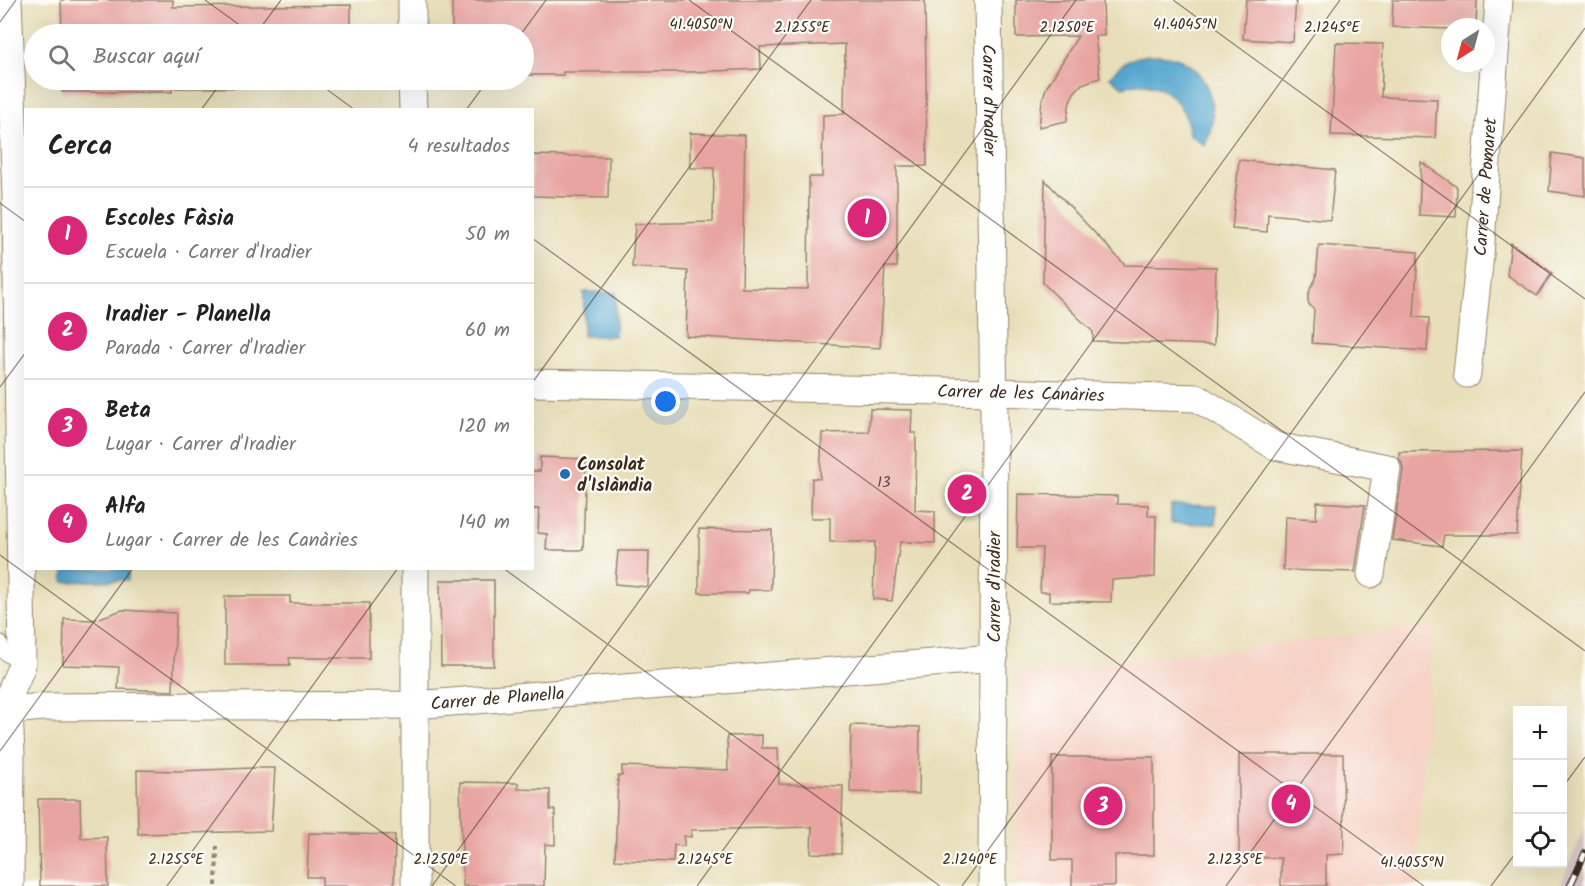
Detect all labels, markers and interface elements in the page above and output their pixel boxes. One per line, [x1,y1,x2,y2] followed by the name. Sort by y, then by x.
[669,13,733,37] text: 41.4050°N
[1153,13,1217,37] text: 41.4045°N
[774,16,831,40] text: 2.1255°E
[1039,16,1096,40] text: 2.1250°E
[1304,16,1361,40] text: 2.1245°E
[1441,18,1495,72] north arrow
[24,24,534,90] search box
[93,40,200,75] text: Buscar aquí
[45,41,78,74] icon: search
[973,44,1003,157] street label: Carrer d'Iradier
[1467,116,1506,257] street label: Carrer de Pomaret
[48,126,112,168] text: Cerca
[408,131,510,163] text: 4 resultados
[848,196,886,240] pin: 1
[105,202,234,237] text: Escoles Fàsia
[64,219,71,251] text: 1
[465,219,510,251] text: 50 m
[105,237,311,269] text: Escuela · Carrer d'Iradier
[105,298,271,333] text: Iradier - Planella
[62,315,73,347] text: 2
[465,315,510,347] text: 60 m
[105,333,305,365] text: Parada · Carrer d'Iradier
[937,378,1105,411] street label: Carrer de les Canàries
[651,387,680,416] your location
[105,394,151,429] text: Beta
[62,411,73,443] text: 3
[458,411,510,443] text: 120 m
[105,429,296,461] text: Lugar · Carrer d'Iradier
[577,451,652,501] place label: Consolat d'Islàndia
[558,467,572,481] marker: Consolat d'Islàndia
[877,471,891,495] house number: 13
[948,472,986,516] pin: 2
[105,490,146,525] text: Alfa
[62,507,73,539] text: 4
[459,507,510,539] text: 140 m
[105,525,358,557] text: Lugar · Carrer de les Canàries
[981,530,1010,643] street label: Carrer d'Iradier
[429,680,566,720] street label: Carrer de Planella
[1513,706,1567,868] map controls
[1513,706,1567,760] button: +
[1513,760,1567,814] button: −
[1272,782,1310,826] pin: 4
[1084,784,1122,828] pin: 3
[1513,814,1567,868] button: locate
[148,848,205,872] text: 2.1255°E
[413,848,470,872] text: 2.1250°E
[677,848,734,872] text: 2.1245°E
[942,848,999,872] text: 2.1240°E
[1207,848,1264,872] text: 2.1235°E
[1380,851,1444,875] text: 41.4055°N

